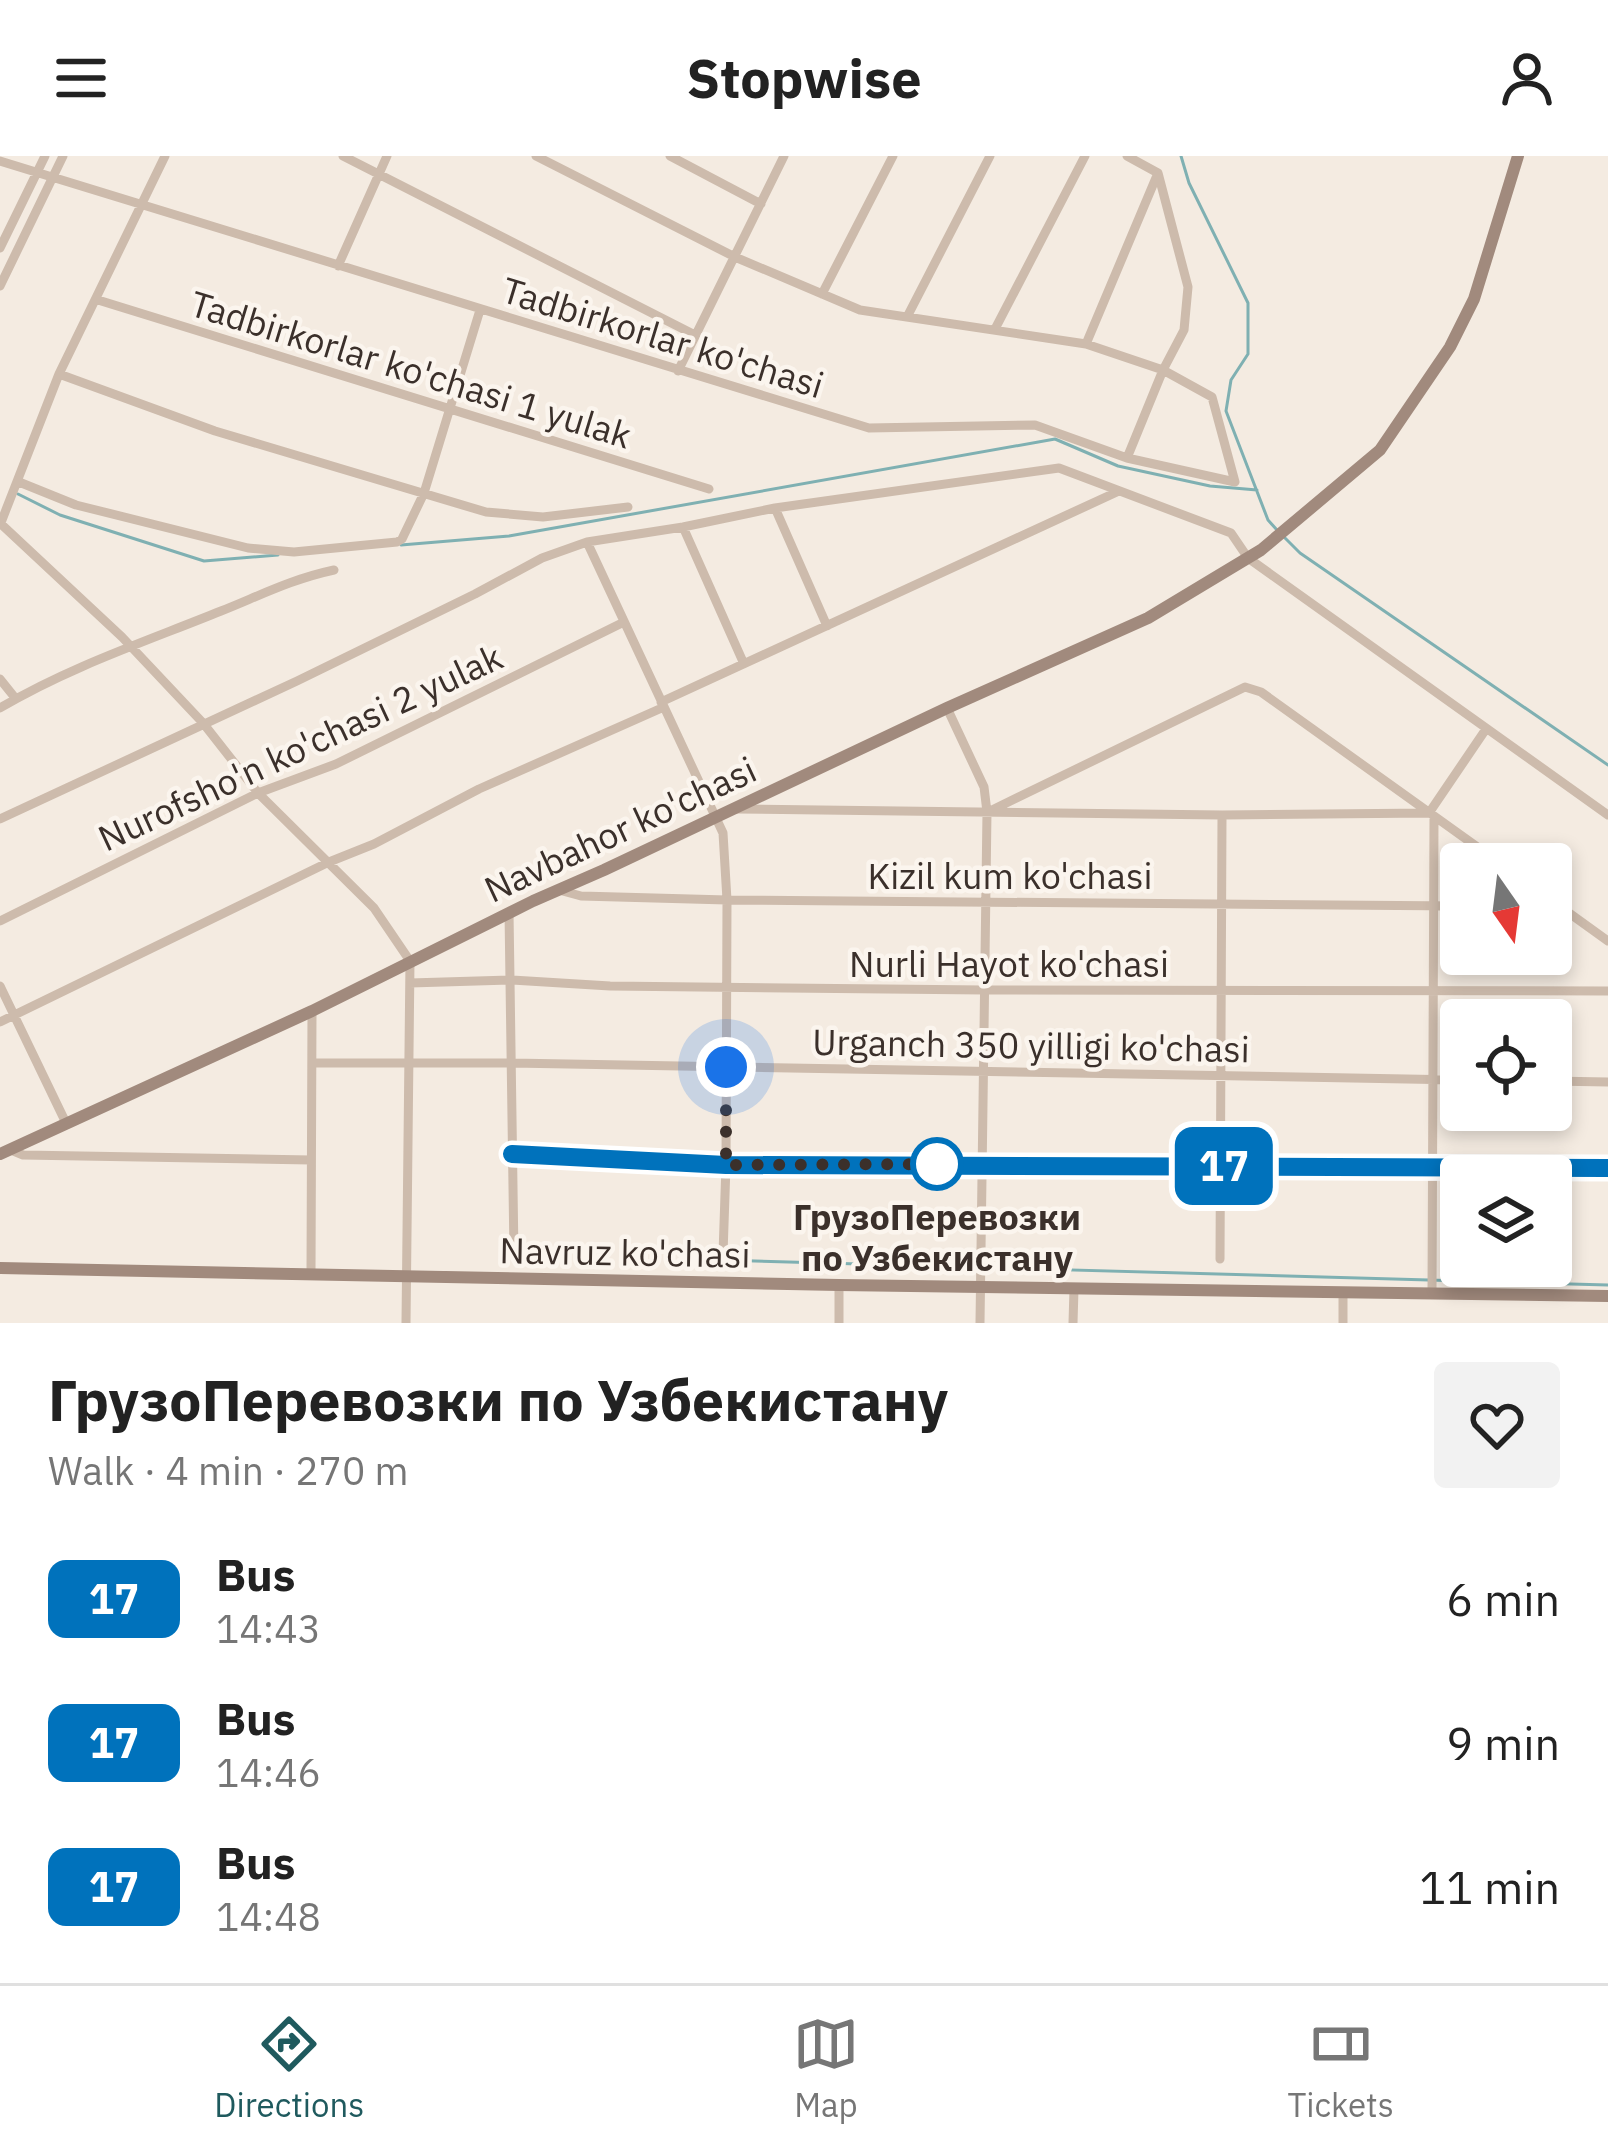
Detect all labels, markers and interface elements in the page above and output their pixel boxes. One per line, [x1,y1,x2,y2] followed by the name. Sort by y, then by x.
[686,43,922,113] text: Stopwise
[48,45,114,111] icon: menu
[1494,45,1560,111] icon: person
[497,266,829,408] street label: Tadbirkorlar ko'chasi
[185,279,637,459] street label: Tadbirkorlar ko'chasi 1 yulak
[90,633,510,861] street label: Nurofsho'n ko'chasi 2 yulak
[477,745,763,913] street label: Navbahor ko'chasi
[1440,843,1572,975] north arrow
[1440,843,1572,1287] map controls
[868,852,1152,899] street label: Kizil kum ko'chasi
[849,940,1169,987] street label: Nurli Hayot ko'chasi
[1440,999,1572,1131] button: locate
[812,1018,1250,1072] street label: Urganch 350 yilligi ko'chasi
[696,1037,756,1097] your location
[1170,1127,1278,1205] line badge: 17
[1199,1138,1249,1193] text: 17
[912,1139,962,1189] marker: ГрузоПеревозки по Узбекистану
[1440,1155,1572,1287] button: layers
[793,1193,1081,1281] place label: ГрузоПеревозки по Узбекистану
[499,1226,751,1278] street label: Navruz ko'chasi
[1434,1362,1560,1488] button: heart
[48,1363,948,1437] text: ГрузоПеревозки по Узбекистану
[48,1445,409,1496] text: Walk · 4 min · 270 m
[216,1545,296,1603] text: Bus
[1446,1570,1560,1628] text: 6 min
[89,1571,139,1626] text: 17
[216,1603,321,1654] text: 14:43
[216,1689,296,1747] text: Bus
[1446,1714,1560,1772] text: 9 min
[89,1715,139,1770] text: 17
[216,1747,321,1798] text: 14:46
[216,1833,296,1891] text: Bus
[1419,1858,1560,1916] text: 11 min
[89,1859,139,1914] text: 17
[216,1891,321,1942] text: 14:48
[214,2011,364,2126] tab: Directions
[793,2011,859,2126] tab: Map
[1287,2011,1394,2126] tab: Tickets

